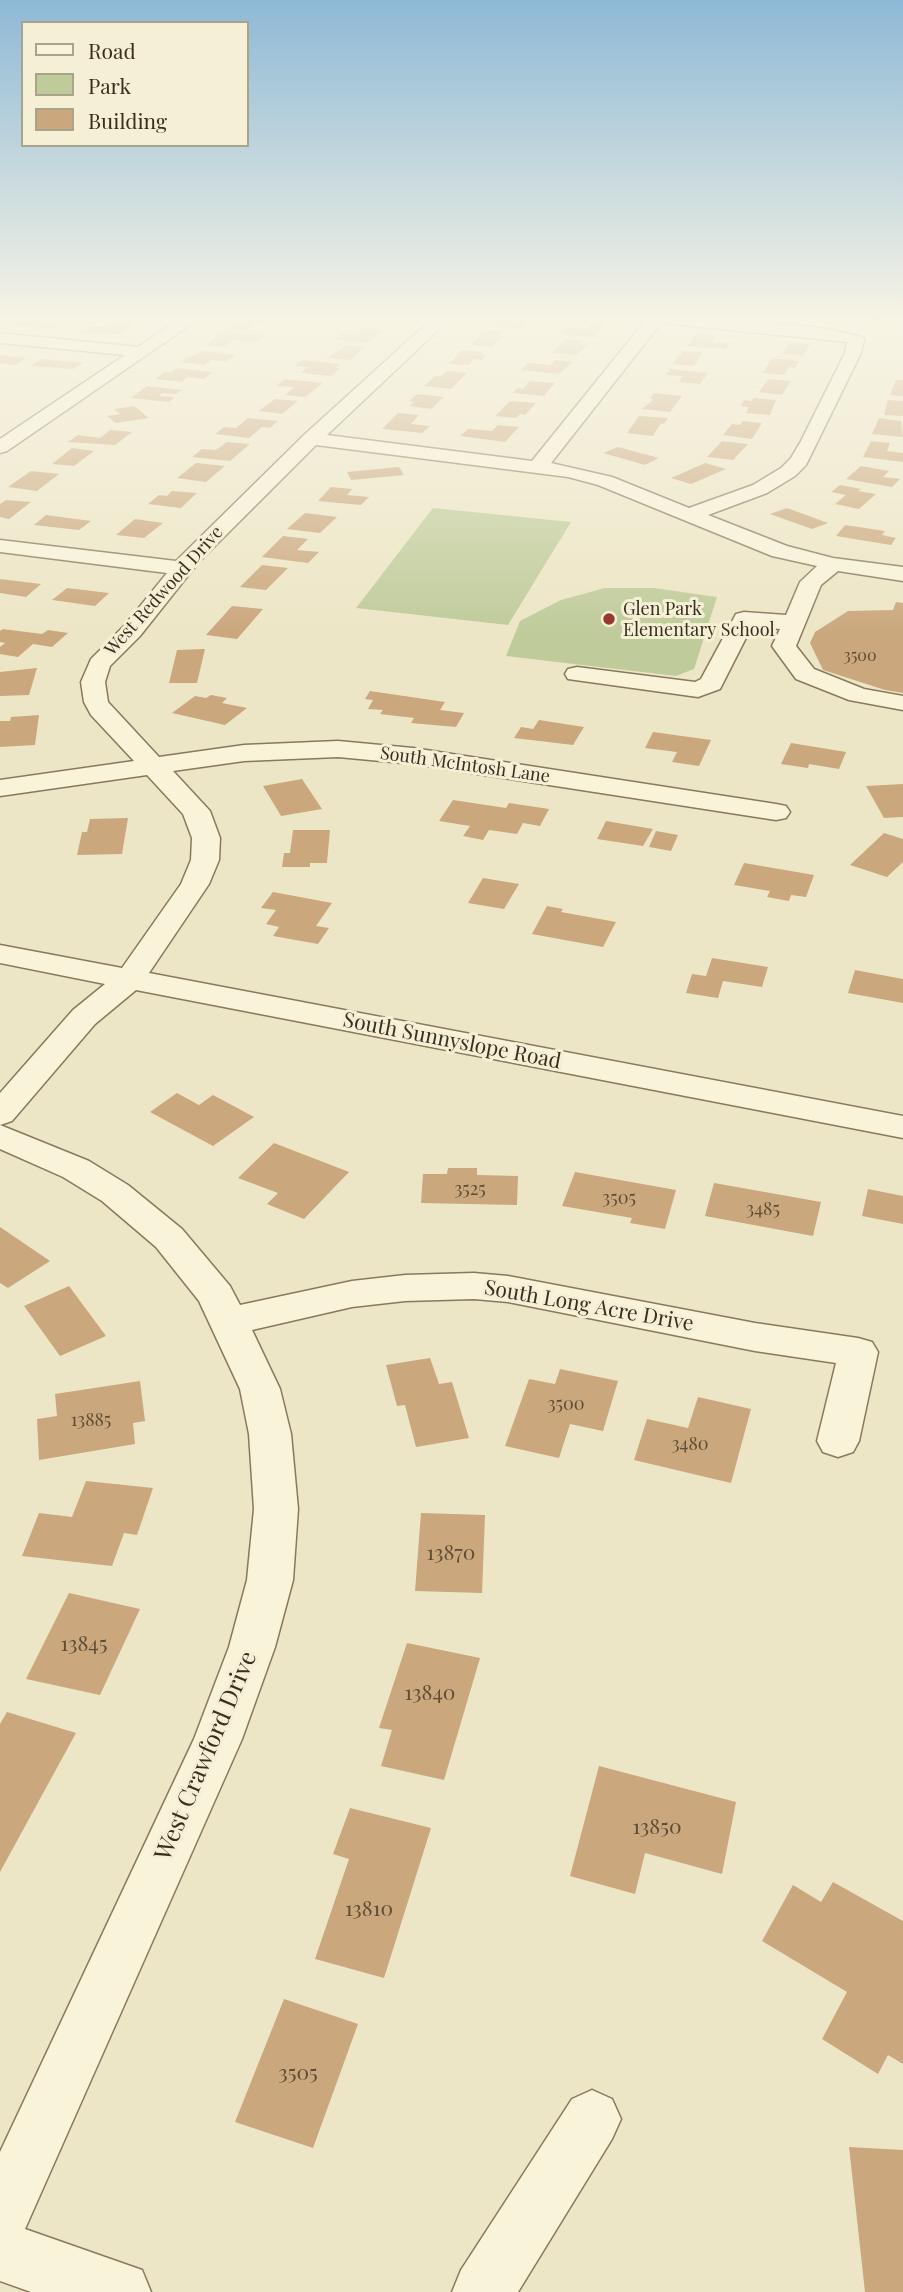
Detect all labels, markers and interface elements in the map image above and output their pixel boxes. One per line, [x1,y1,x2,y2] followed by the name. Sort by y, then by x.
[21,21,248,147] legend
[88,36,136,64] text: Road
[88,71,131,99] text: Park
[88,106,167,134] text: Building
[100,522,228,660] street label: West Redwood Drive
[623,598,775,640] place label: Glen Park Elementary School
[601,611,617,627] marker: Glen Park Elementary School
[843,646,877,666] house number: 3500
[379,742,551,788] street label: South McIntosh Lane
[341,1008,563,1074] street label: South Sunnyslope Road
[454,1178,486,1200] house number: 3525
[602,1187,636,1209] house number: 3505
[746,1198,780,1220] house number: 3485
[482,1275,696,1337] street label: South Long Acre Drive
[547,1393,585,1415] house number: 3500
[71,1409,111,1431] house number: 13885
[671,1433,709,1455] house number: 3480
[427,1540,475,1566] house number: 13870
[61,1631,107,1657] house number: 13845
[149,1647,263,1865] street label: West Crawford Drive
[405,1680,455,1706] house number: 13840
[632,1814,682,1840] house number: 13850
[345,1896,393,1922] house number: 13810
[278,2060,318,2086] house number: 3505

